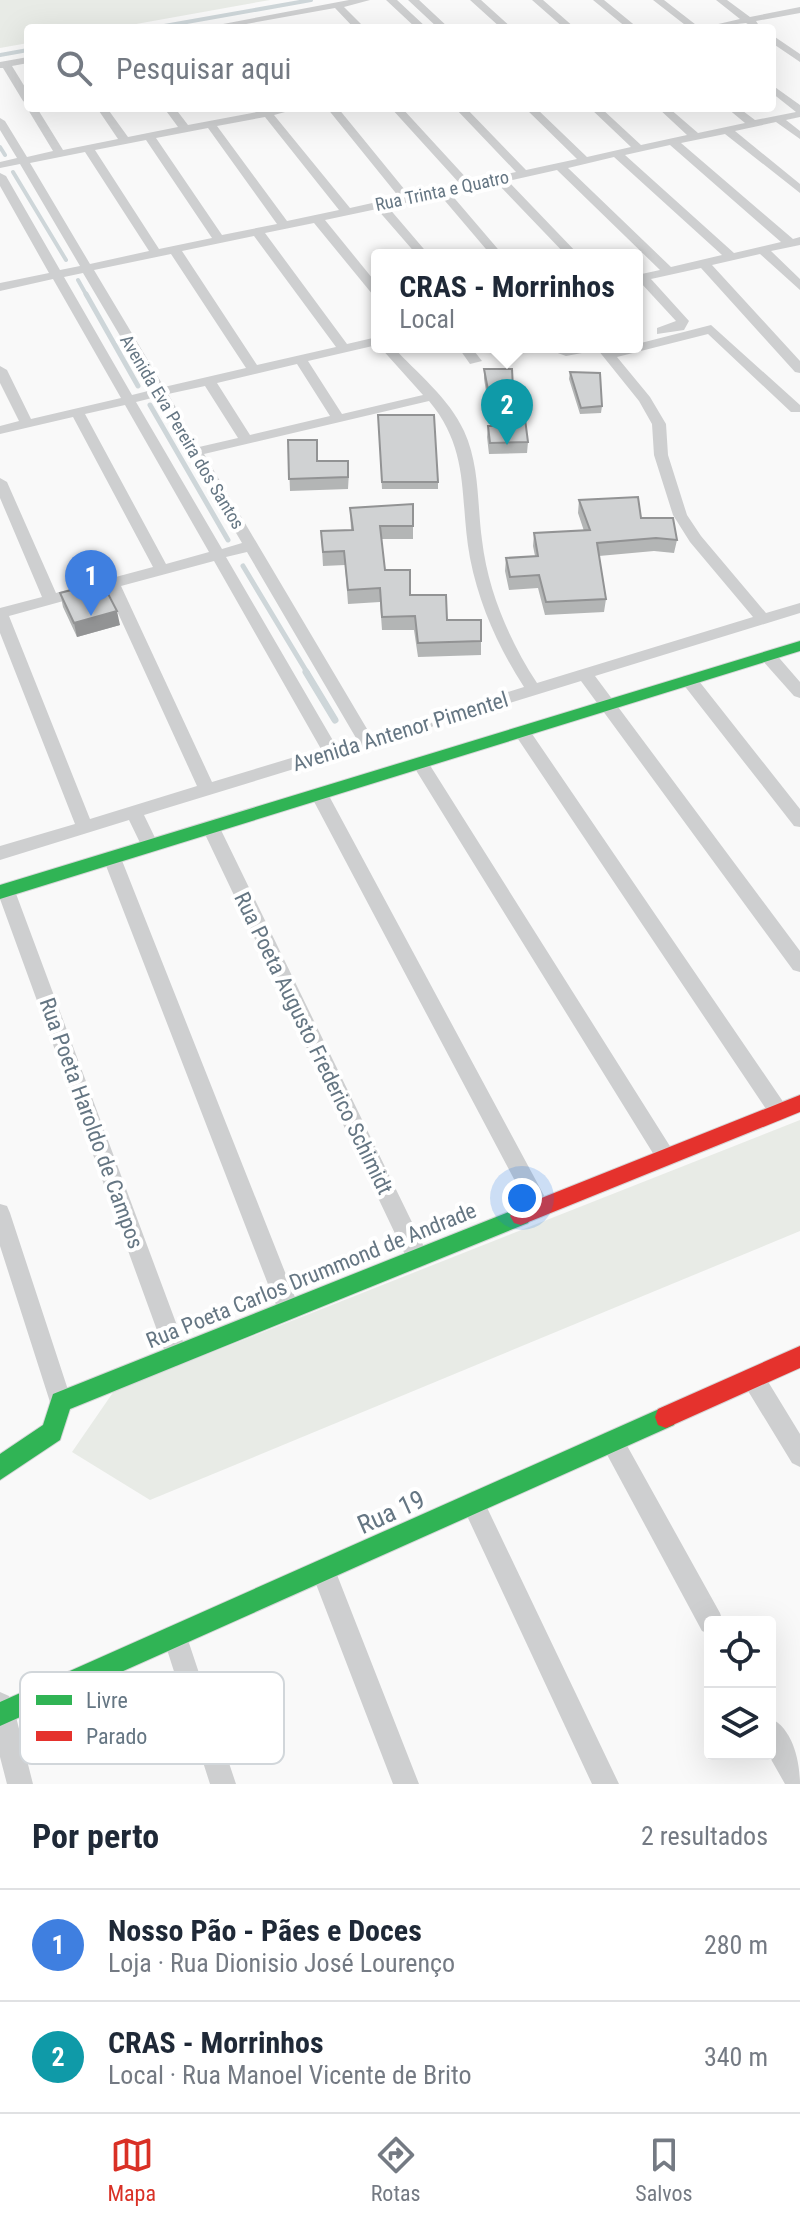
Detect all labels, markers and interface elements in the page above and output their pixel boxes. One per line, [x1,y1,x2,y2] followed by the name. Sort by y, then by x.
[24,24,776,112] search box
[52,46,96,90] icon: search
[116,51,291,86] text: Pesquisar aqui
[373,166,511,215] street label: Rua Trinta e Quatro
[371,249,643,353] popup
[399,269,615,304] text: CRAS - Morrinhos
[399,304,455,334] text: Local
[116,331,249,533] street label: Avenida Eva Pereira dos Santos
[481,379,533,445] pin: 2
[65,550,117,616] pin: 1
[289,687,511,776] street label: Avenida Antenor Pimentel
[229,888,398,1198] street label: Rua Poeta Augusto Frederico Schimidt
[34,994,149,1252] street label: Rua Poeta Haroldo de Campos
[502,1178,542,1218] your location
[143,1198,480,1353] street label: Rua Poeta Carlos Drummond de Andrade
[353,1484,429,1540] street label: Rua 19
[704,1616,776,1760] map controls
[704,1616,776,1688] button: locate
[20,1672,284,1764] legend
[86,1688,128,1713] text: Livre
[704,1688,776,1760] button: layers
[86,1724,147,1749] text: Parado
[32,1816,159,1856] text: Por perto
[641,1821,768,1851] text: 2 resultados
[108,1913,422,1948] text: Nosso Pão - Pães e Doces
[51,1930,65,1960] text: 1
[704,1930,768,1960] text: 280 m
[108,1948,455,1978] text: Loja · Rua Dionisio José Lourenço
[108,2025,324,2060] text: CRAS - Morrinhos
[51,2042,65,2072] text: 2
[704,2042,768,2072] text: 340 m
[108,2060,472,2090] text: Local · Rua Manoel Vicente de Brito
[107,2133,156,2206] tab: Mapa
[371,2133,421,2206] tab: Rotas
[635,2133,693,2206] tab: Salvos

